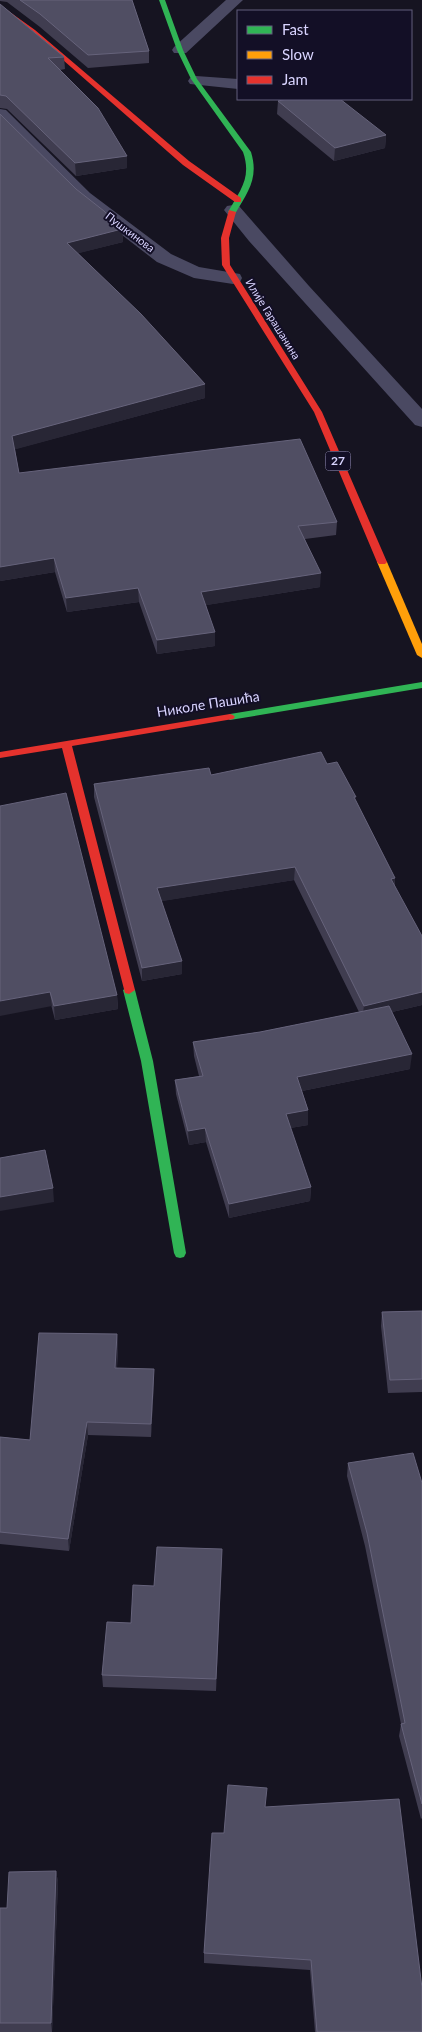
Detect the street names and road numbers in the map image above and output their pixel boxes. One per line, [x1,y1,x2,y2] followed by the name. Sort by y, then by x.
[103,209,157,254] street label: Пушкинова
[243,276,303,361] street label: Илије Гарашанина
[326,452,350,471] road number: 27
[155,687,261,720] street label: Николе Пашића

